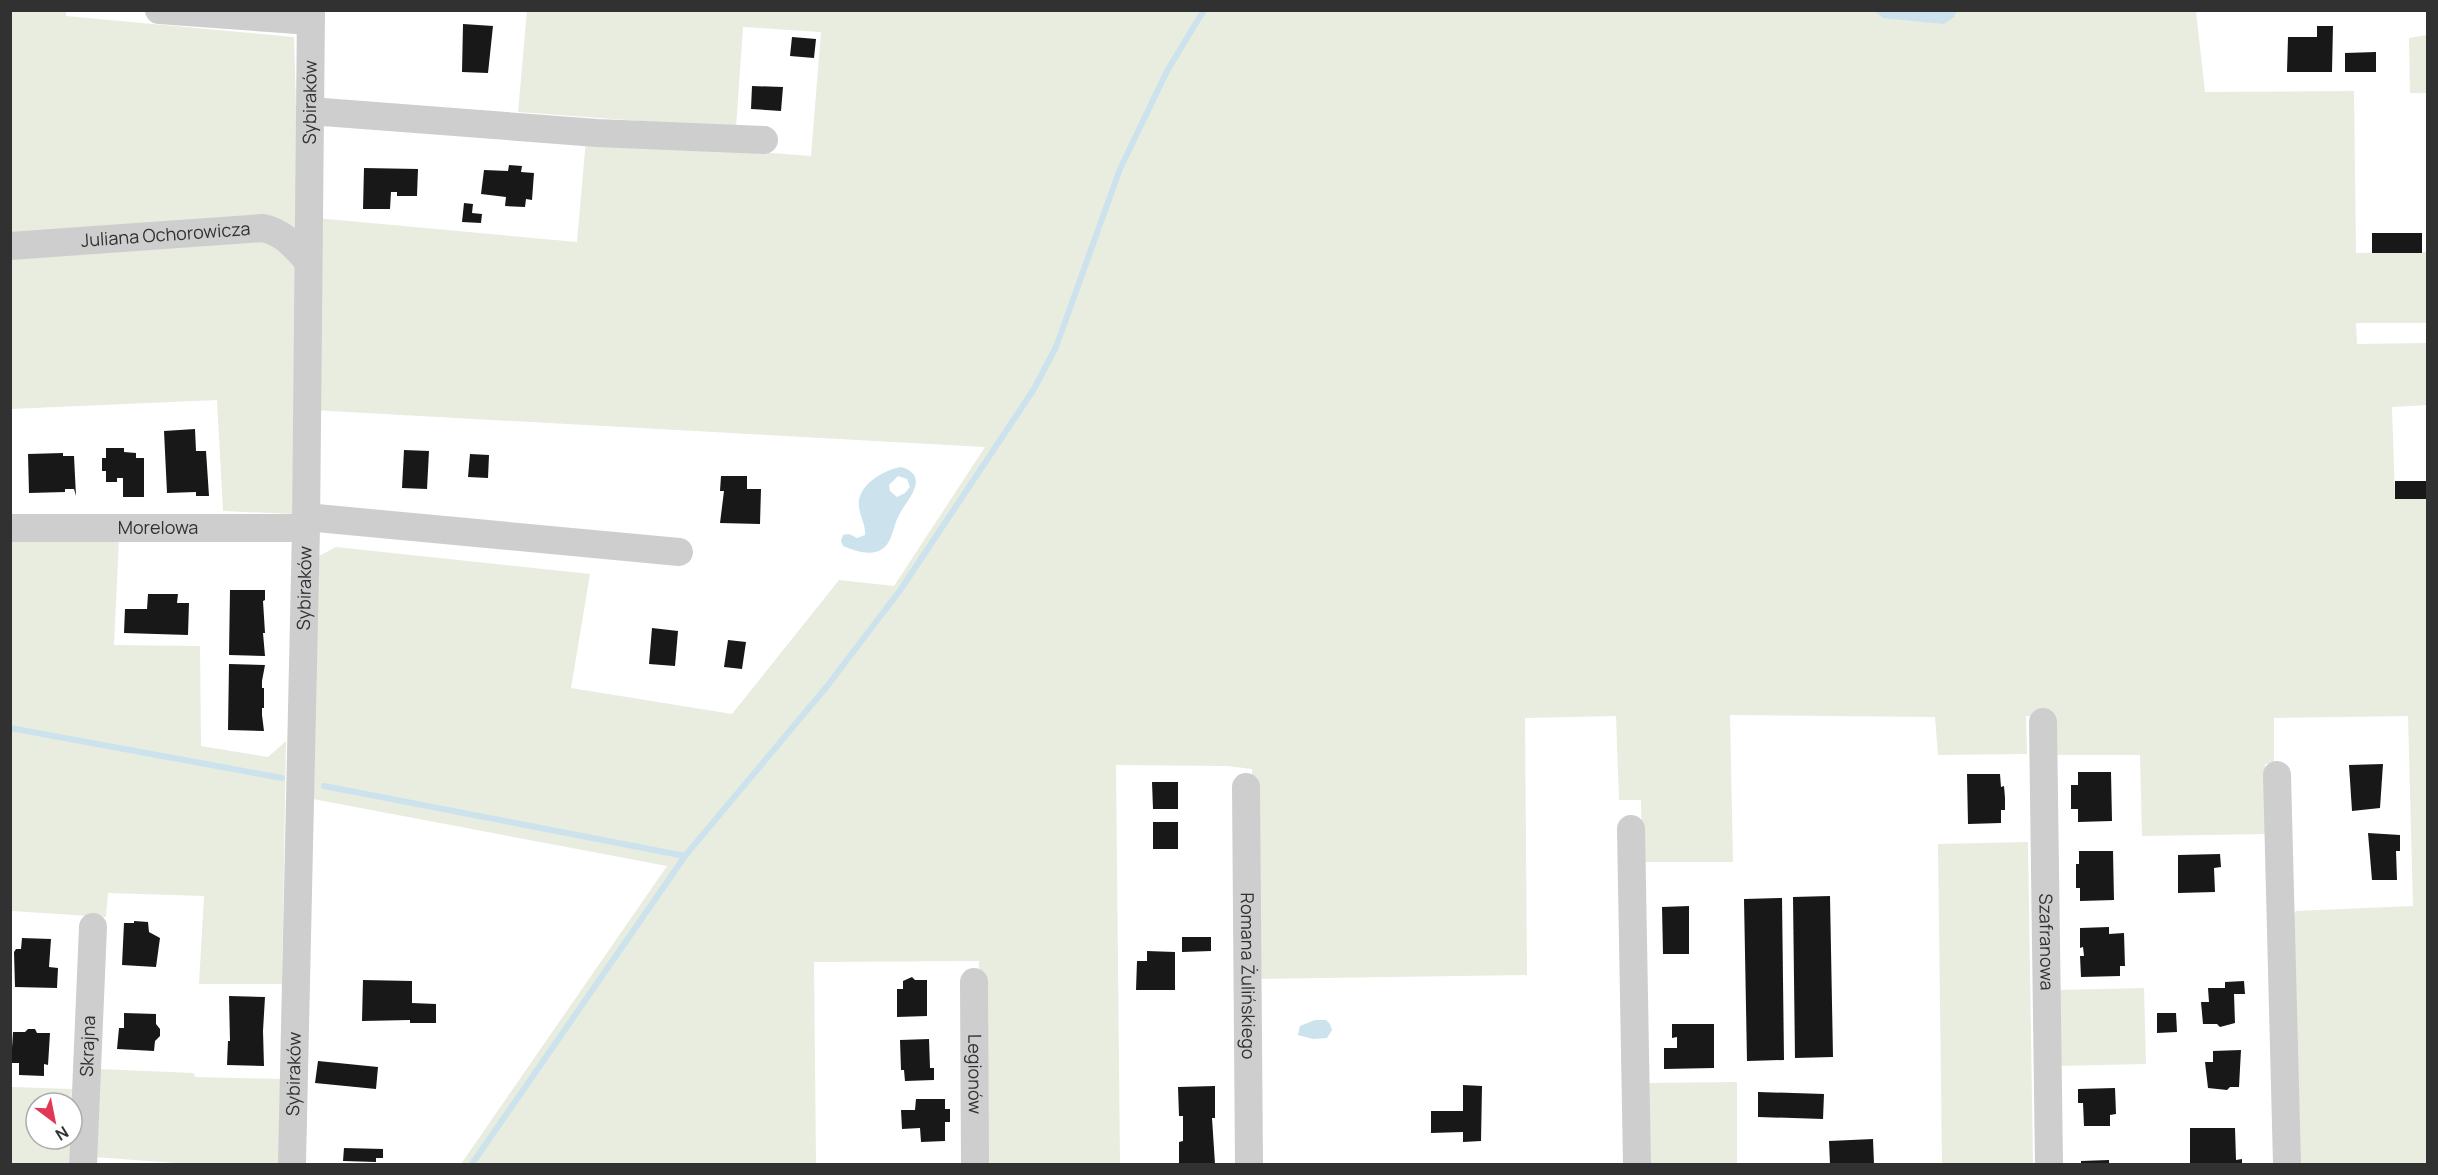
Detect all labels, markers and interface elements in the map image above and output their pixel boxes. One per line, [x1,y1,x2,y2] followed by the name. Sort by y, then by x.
[297,60,322,144] street label: Sybiraków
[80,216,251,252] street label: Juliana Ochorowicza
[118,515,198,539] street label: Morelowa
[291,546,317,631] street label: Sybiraków
[1236,892,1261,1060] street label: Romana Żulińskiego
[2034,893,2060,991] street label: Szafranowa
[74,1015,100,1077] street label: Skrajna
[280,1031,306,1116] street label: Sybiraków
[963,1034,988,1114] street label: Legionów
[24,1091,84,1151] north arrow
[51,1121,73,1146] text: N

